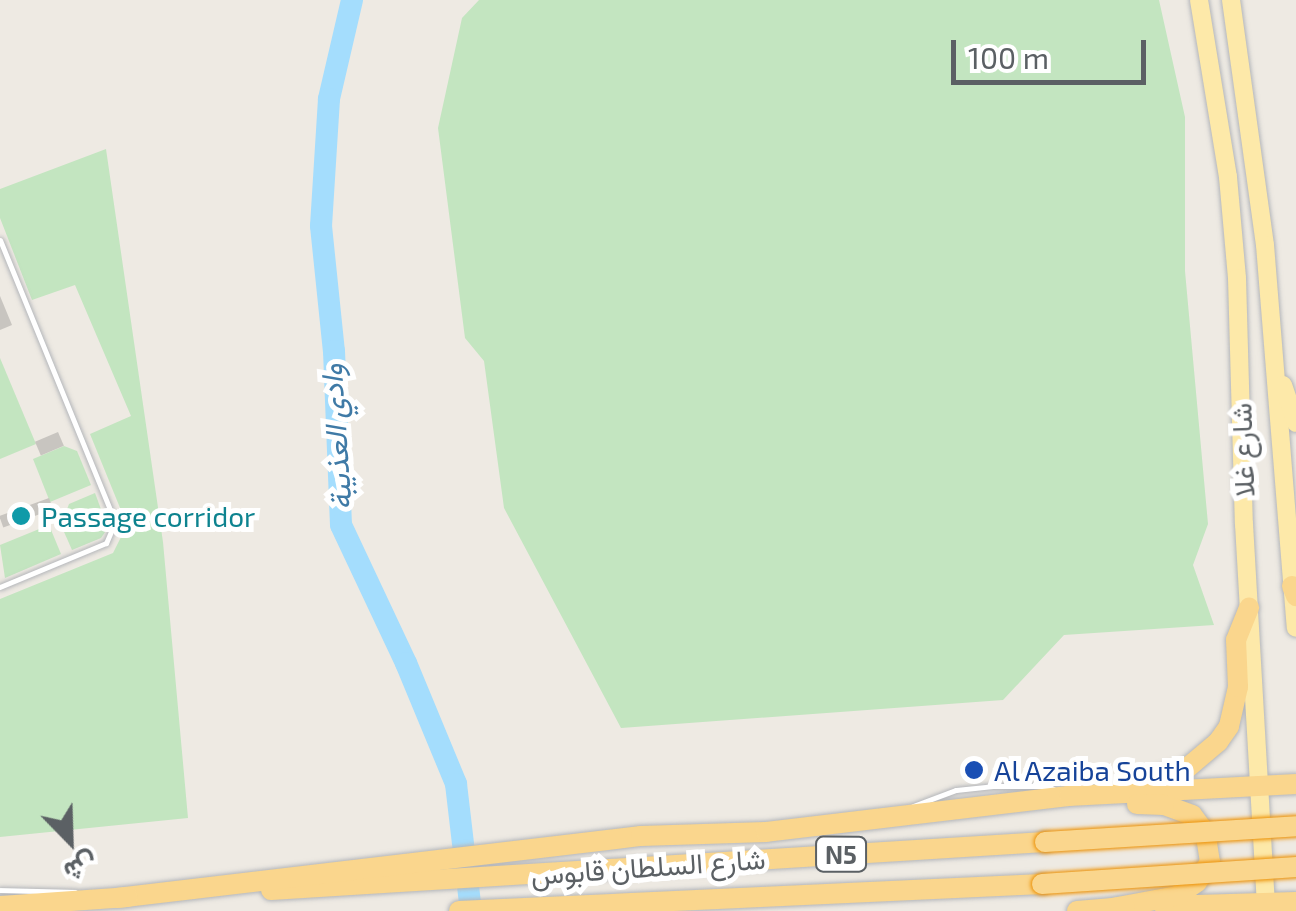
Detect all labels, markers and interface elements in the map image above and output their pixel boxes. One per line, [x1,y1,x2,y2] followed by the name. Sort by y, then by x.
[956,20,1151,82] scale bar
[968,39,1049,75] text: 100 m
[312,363,358,511] water label: وادي العذيبة
[1224,402,1260,498] street label: شارع غلا
[41,499,255,533] place label: Passage corridor
[10,505,32,527] marker: Passage corridor
[994,753,1192,787] place label: Al Azaiba South
[963,759,985,781] marker: Al Azaiba South
[20,791,120,891] north arrow
[814,834,868,874] road number: N5
[530,841,766,891] street label: شارع السلطان قابوس
[60,846,104,891] text: ش

